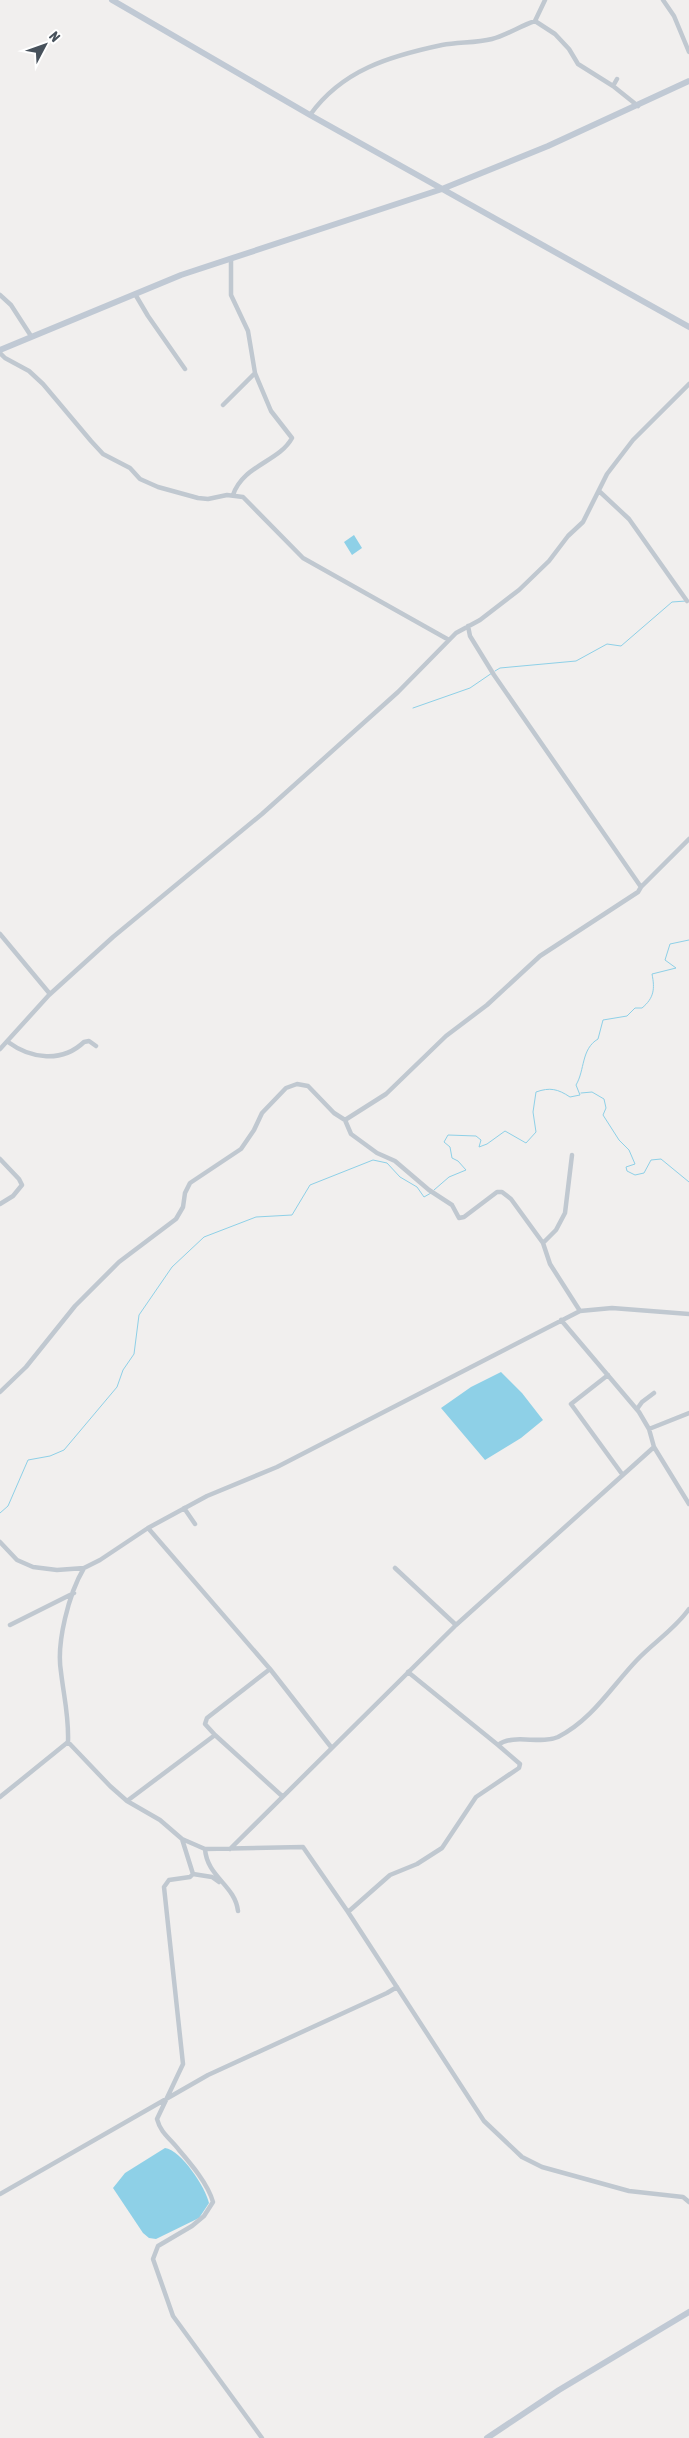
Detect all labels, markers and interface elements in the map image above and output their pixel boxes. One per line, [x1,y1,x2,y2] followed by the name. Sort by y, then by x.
[20,20,70,70] north arrow
[46,28,64,45] text: N

